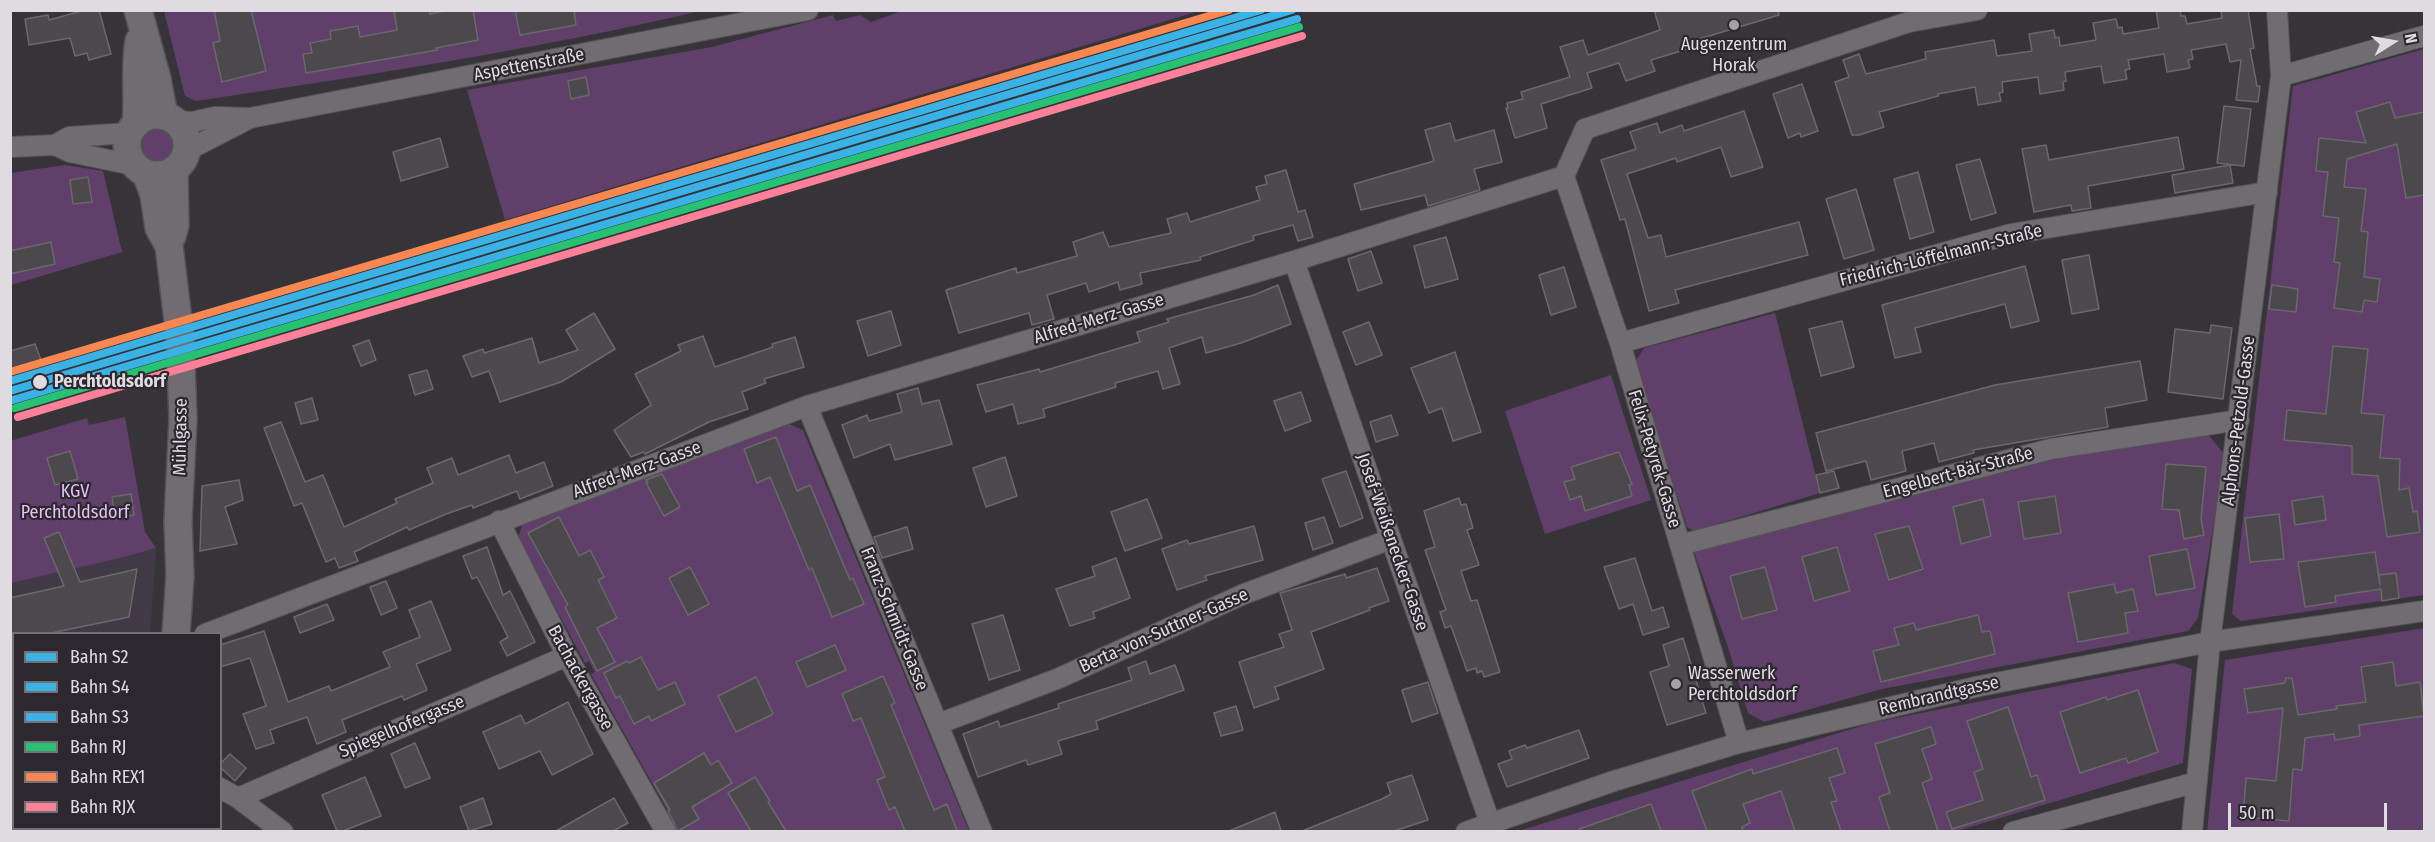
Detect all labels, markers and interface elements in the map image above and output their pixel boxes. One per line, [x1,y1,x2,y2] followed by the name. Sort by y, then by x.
[2363,12,2423,72] north arrow
[1727,18,1741,32] marker: Augenzentrum Horak
[2401,32,2421,45] text: N
[1681,34,1787,76] place label: Augenzentrum Horak
[472,44,586,86] street label: Aspettenstraße
[1837,220,2045,292] street label: Friedrich-Löffelmann-Straße
[1031,289,1167,349] street label: Alfred-Merz-Gasse
[2218,335,2260,507] street label: Alphons-Petzold-Gasse
[54,371,166,393] place label: Perchtoldsdorf
[31,373,49,391] marker: Perchtoldsdorf
[1623,387,1685,531] street label: Felix-Petyrek-Gasse
[170,398,192,476] street label: Mühlgasse
[570,437,704,503] street label: Alfred-Merz-Gasse
[1881,443,2035,503] street label: Engelbert-Bär-Straße
[1351,450,1433,634] street label: Josef-Weißenecker-Gasse
[21,481,129,524] park label: KGV Perchtoldsdorf
[855,544,933,694] street label: Franz-Schmidt-Gasse
[1076,584,1252,678] street label: Berta-von-Suttner-Gasse
[542,622,618,734] street label: Bachackergasse
[12,632,222,830] legend
[70,646,129,668] text: Bahn S2
[1688,663,1797,706] place label: Wasserwerk Perchtoldsdorf
[1877,672,2001,720] street label: Rembrandtgasse
[70,676,130,698] text: Bahn S4
[1669,677,1683,691] marker: Wasserwerk Perchtoldsdorf
[336,691,468,763] street label: Spiegelhofergasse
[70,706,129,728] text: Bahn S3
[70,736,126,758] text: Bahn RJ
[70,766,145,788] text: Bahn REX1
[2231,791,2390,829] scale bar
[70,796,135,818] text: Bahn RJX
[2239,802,2275,824] text: 50 m

